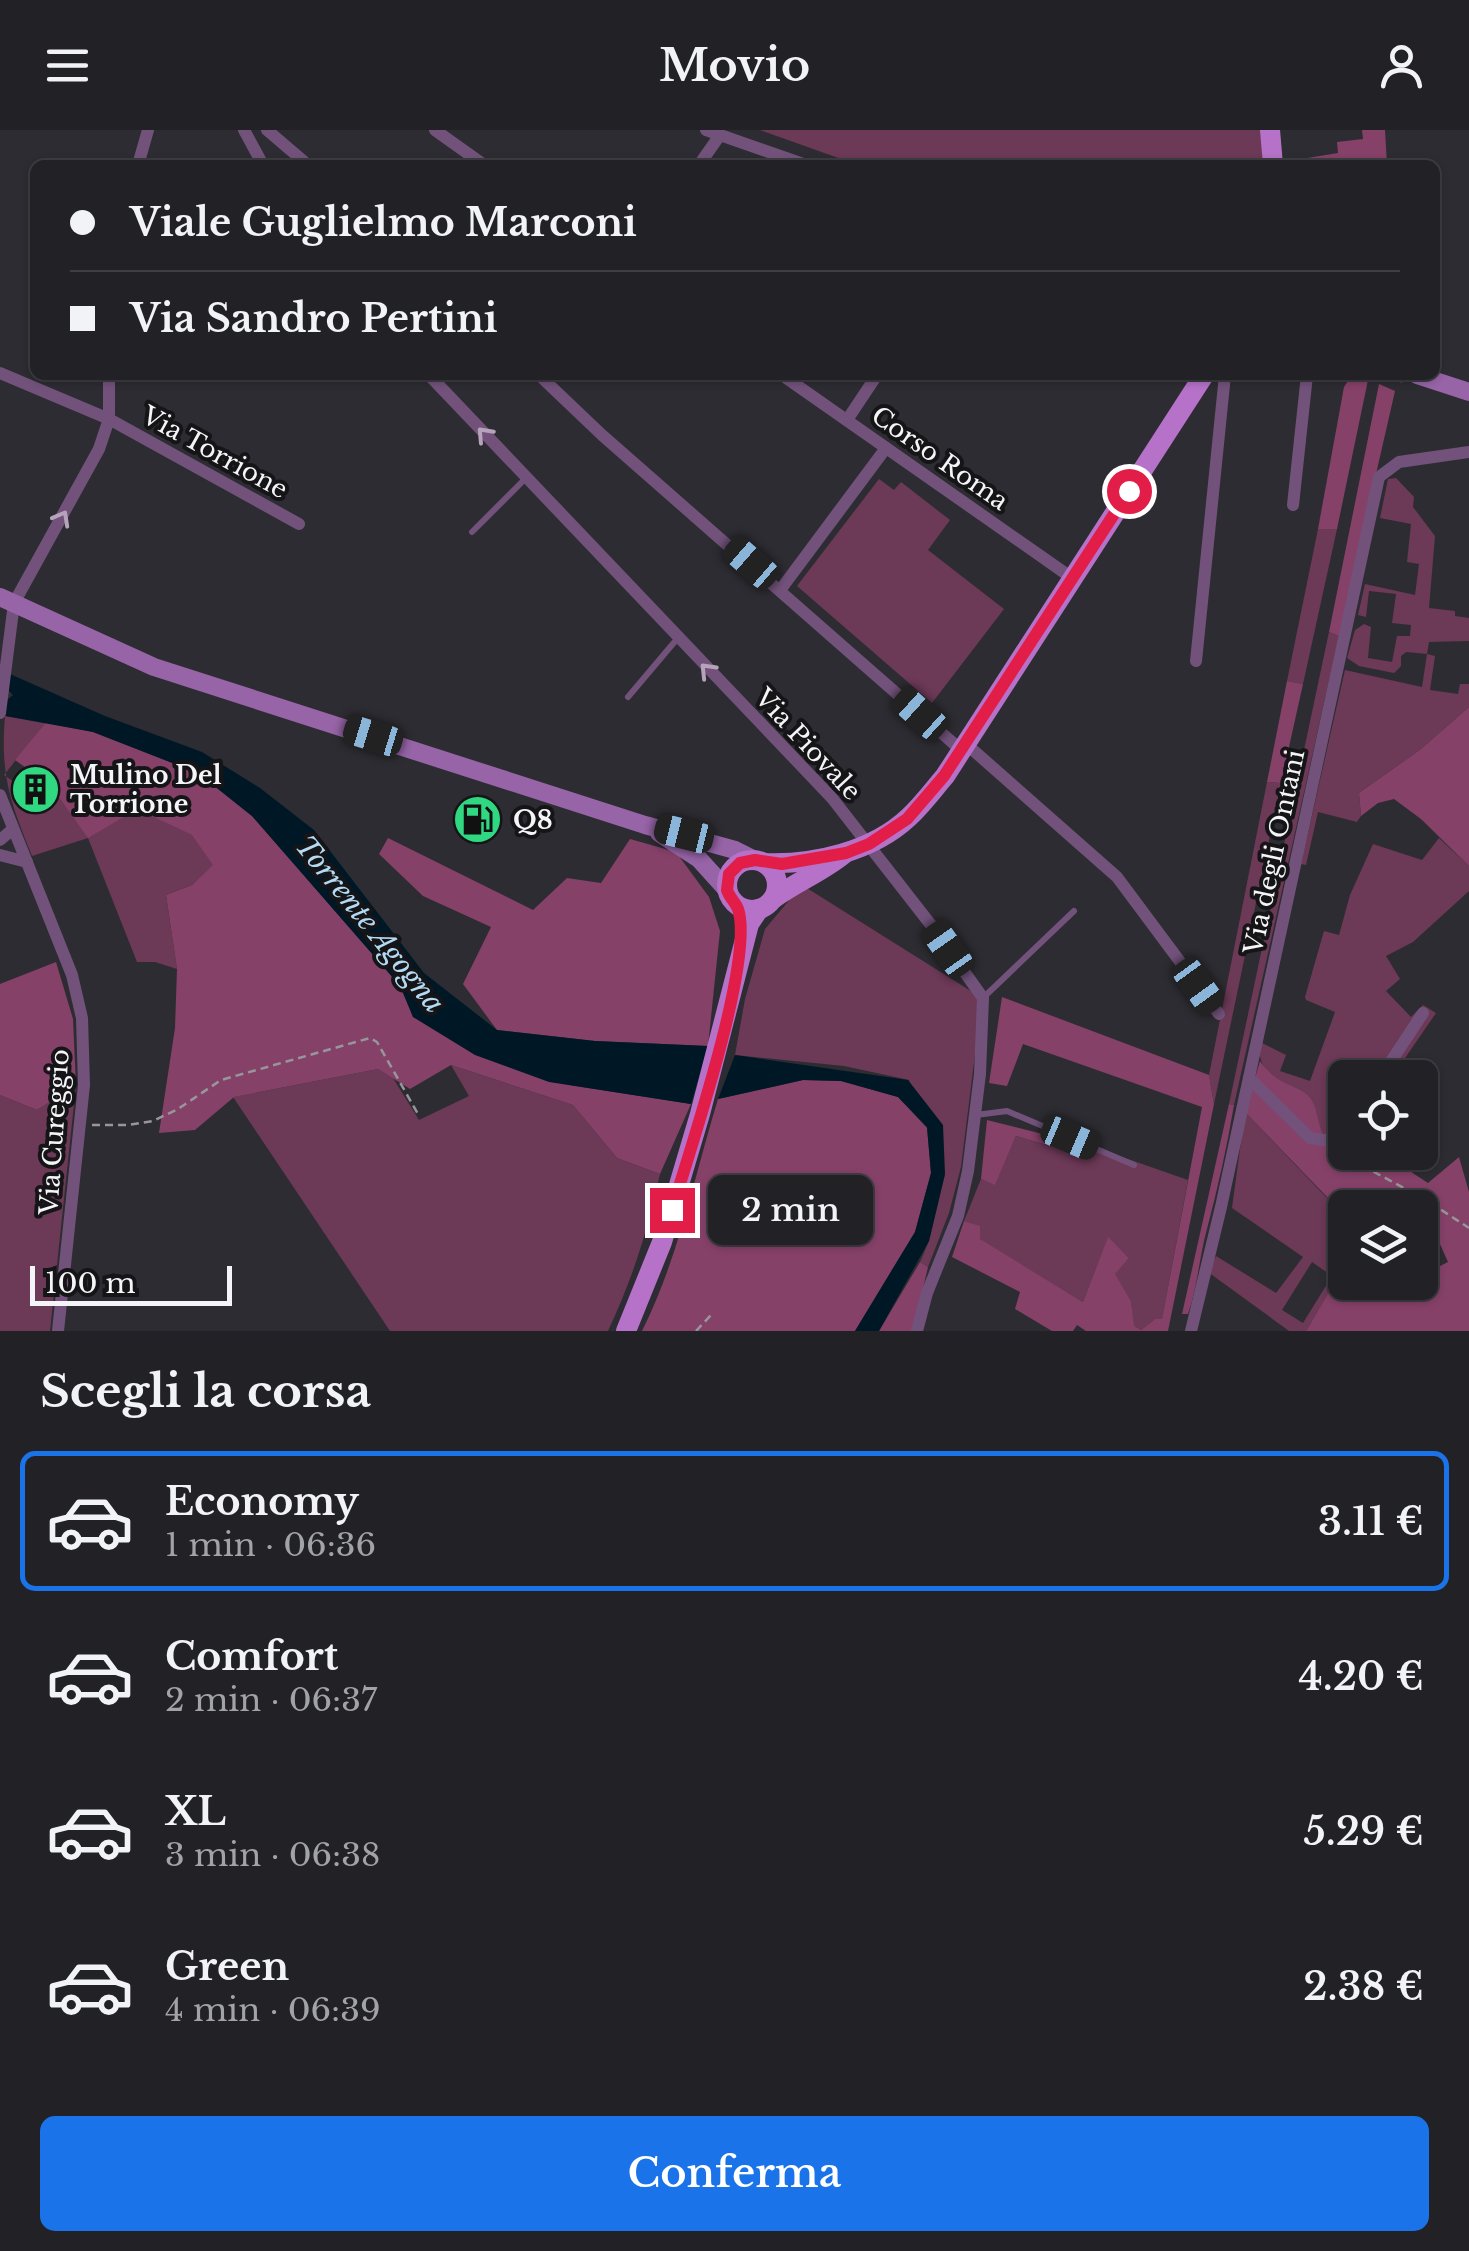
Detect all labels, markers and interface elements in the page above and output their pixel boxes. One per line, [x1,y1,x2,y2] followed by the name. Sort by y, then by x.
[659,37,810,93] text: Movio
[40,38,95,93] icon: menu
[1374,38,1429,93] icon: person
[130,199,637,246] text: Viale Guglielmo Marconi
[130,295,498,342] text: Via Sandro Pertini
[136,399,293,505] street label: Via Torrione
[865,400,1014,517] street label: Corso Roma
[478,427,496,445] one-way arrow
[1107,469,1152,514] route start
[50,511,70,529] one-way arrow
[719,532,783,594] car
[701,663,719,681] one-way arrow
[747,681,867,807] street label: Via Piovale
[888,683,952,745] car
[340,713,406,759] car
[1237,746,1311,958] street label: Via degli Ontani
[70,760,222,820] place label: Mulino Del Torrione
[9,763,61,815] building icon: Mulino Del Torrione
[452,794,504,846] fuel station icon: Q8
[513,805,553,836] place label: Q8
[651,812,717,856] car
[288,829,452,1020] water label: Torrente Agogna
[919,916,977,982] car
[1168,953,1228,1019] car
[33,1048,76,1217] street label: Via Cureggio
[1328,1060,1438,1300] map controls
[1328,1060,1438,1170] button: locate
[1037,1112,1103,1164] car
[707,1175,872,1245] callout: 2 min
[650,1188,695,1233] route end
[741,1190,840,1230] text: 2 min
[1328,1190,1438,1300] button: layers
[30,1261,232,1306] scale bar
[45,1266,136,1301] text: 100 m
[40,1363,371,1419] text: Scegli la corsa
[45,1476,135,1566] icon: car
[165,1478,359,1525] text: Economy
[1318,1498,1424,1545] text: 3.11 €
[165,1525,376,1565] text: 1 min · 06:36
[45,1631,135,1721] icon: car
[165,1633,338,1680] text: Comfort
[1298,1653,1424,1700] text: 4.20 €
[165,1680,377,1720] text: 2 min · 06:37
[45,1786,135,1876] icon: car
[165,1788,226,1835] text: XL
[1304,1808,1424,1855] text: 5.29 €
[165,1835,380,1875] text: 3 min · 06:38
[45,1941,135,2031] icon: car
[165,1943,289,1990] text: Green
[1303,1963,1424,2010] text: 2.38 €
[165,1990,381,2030] text: 4 min · 06:39
[40,2116,1429,2231] button: Conferma

